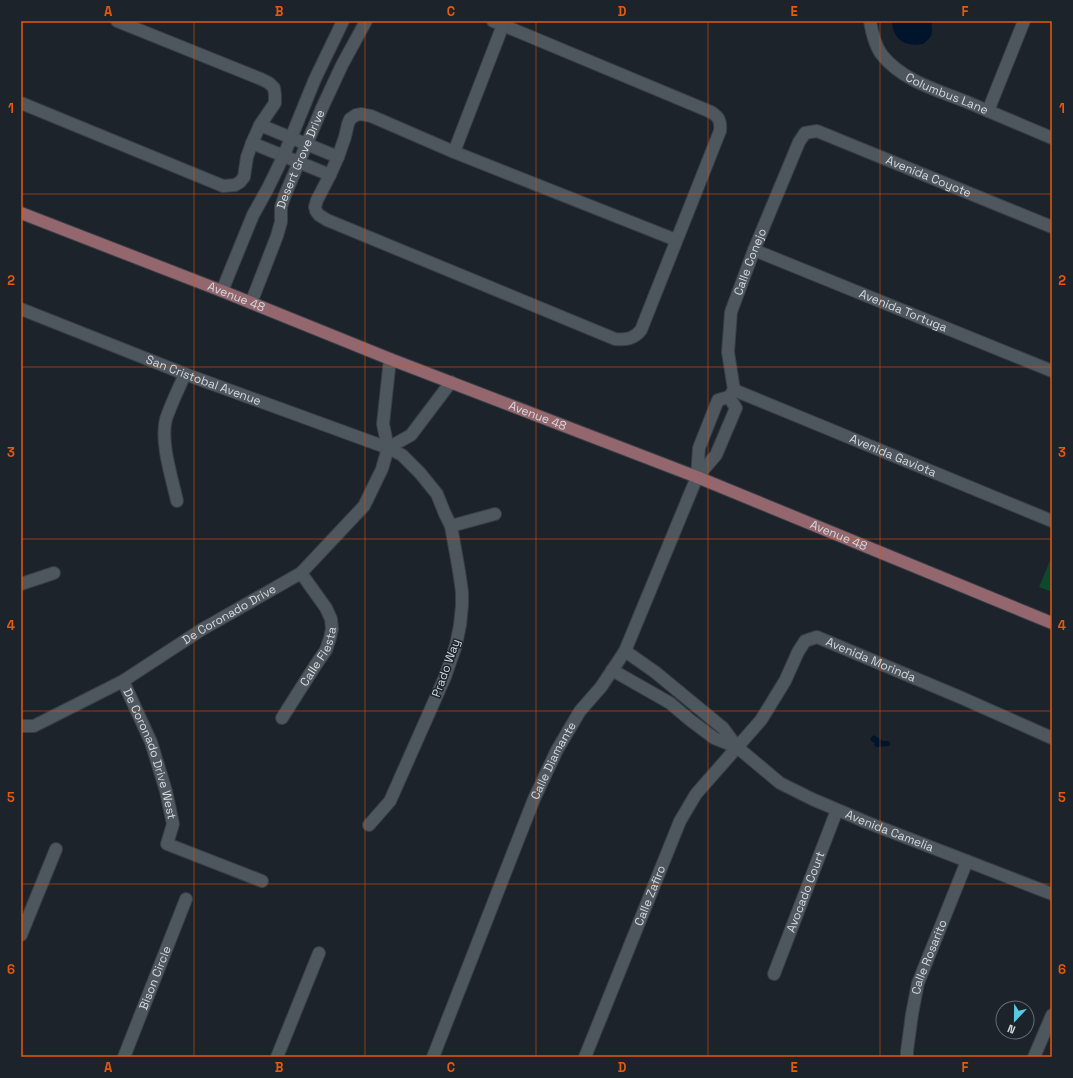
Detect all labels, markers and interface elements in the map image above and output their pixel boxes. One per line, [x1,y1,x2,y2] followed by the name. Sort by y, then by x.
[104,3,113,20] text: A
[275,3,284,20] text: B
[447,3,455,20] text: C
[618,3,627,20] text: D
[790,3,798,20] text: E
[962,3,969,20] text: F
[903,69,991,118] street label: Columbus Lane
[8,100,14,117] text: 1
[1059,100,1065,117] text: 1
[273,107,328,211] street label: Desert Grove Drive
[884,152,974,201] street label: Avenida Coyote
[730,226,770,298] street label: Calle Conejo
[7,272,15,289] text: 2
[1058,272,1066,289] text: 2
[205,278,267,316] street label: Avenue 48
[857,286,950,336] street label: Avenida Tortuga
[144,351,263,409] street label: San Cristobal Avenue
[507,397,569,434] street label: Avenue 48
[847,431,939,481] street label: Avenida Gaviota
[7,444,15,461] text: 3
[1058,444,1066,461] text: 3
[808,516,870,554] street label: Avenue 48
[179,581,279,648] street label: De Coronado Drive
[7,617,15,634] text: 4
[1058,617,1066,634] text: 4
[296,625,340,689] street label: Calle Fiesta
[824,634,918,686] street label: Avenida Morinda
[428,637,464,699] street label: Prado Way
[119,686,180,821] street label: De Coronado Drive West
[527,719,580,802] street label: Calle Diamante
[7,789,15,806] text: 5
[1058,789,1066,806] text: 5
[843,806,936,855] street label: Avenida Camelia
[783,849,828,935] street label: Avocado Court
[631,863,669,928] street label: Calle Zafiro
[908,917,951,996] street label: Calle Rosarito
[135,944,175,1012] street label: Bison Circle
[7,961,15,978] text: 6
[1058,961,1066,978] text: 6
[995,1000,1035,1040] north arrow
[1005,1021,1017,1037] text: N
[104,1059,113,1076] text: A
[275,1059,284,1076] text: B
[447,1059,455,1076] text: C
[618,1059,627,1076] text: D
[790,1059,798,1076] text: E
[962,1059,969,1076] text: F

